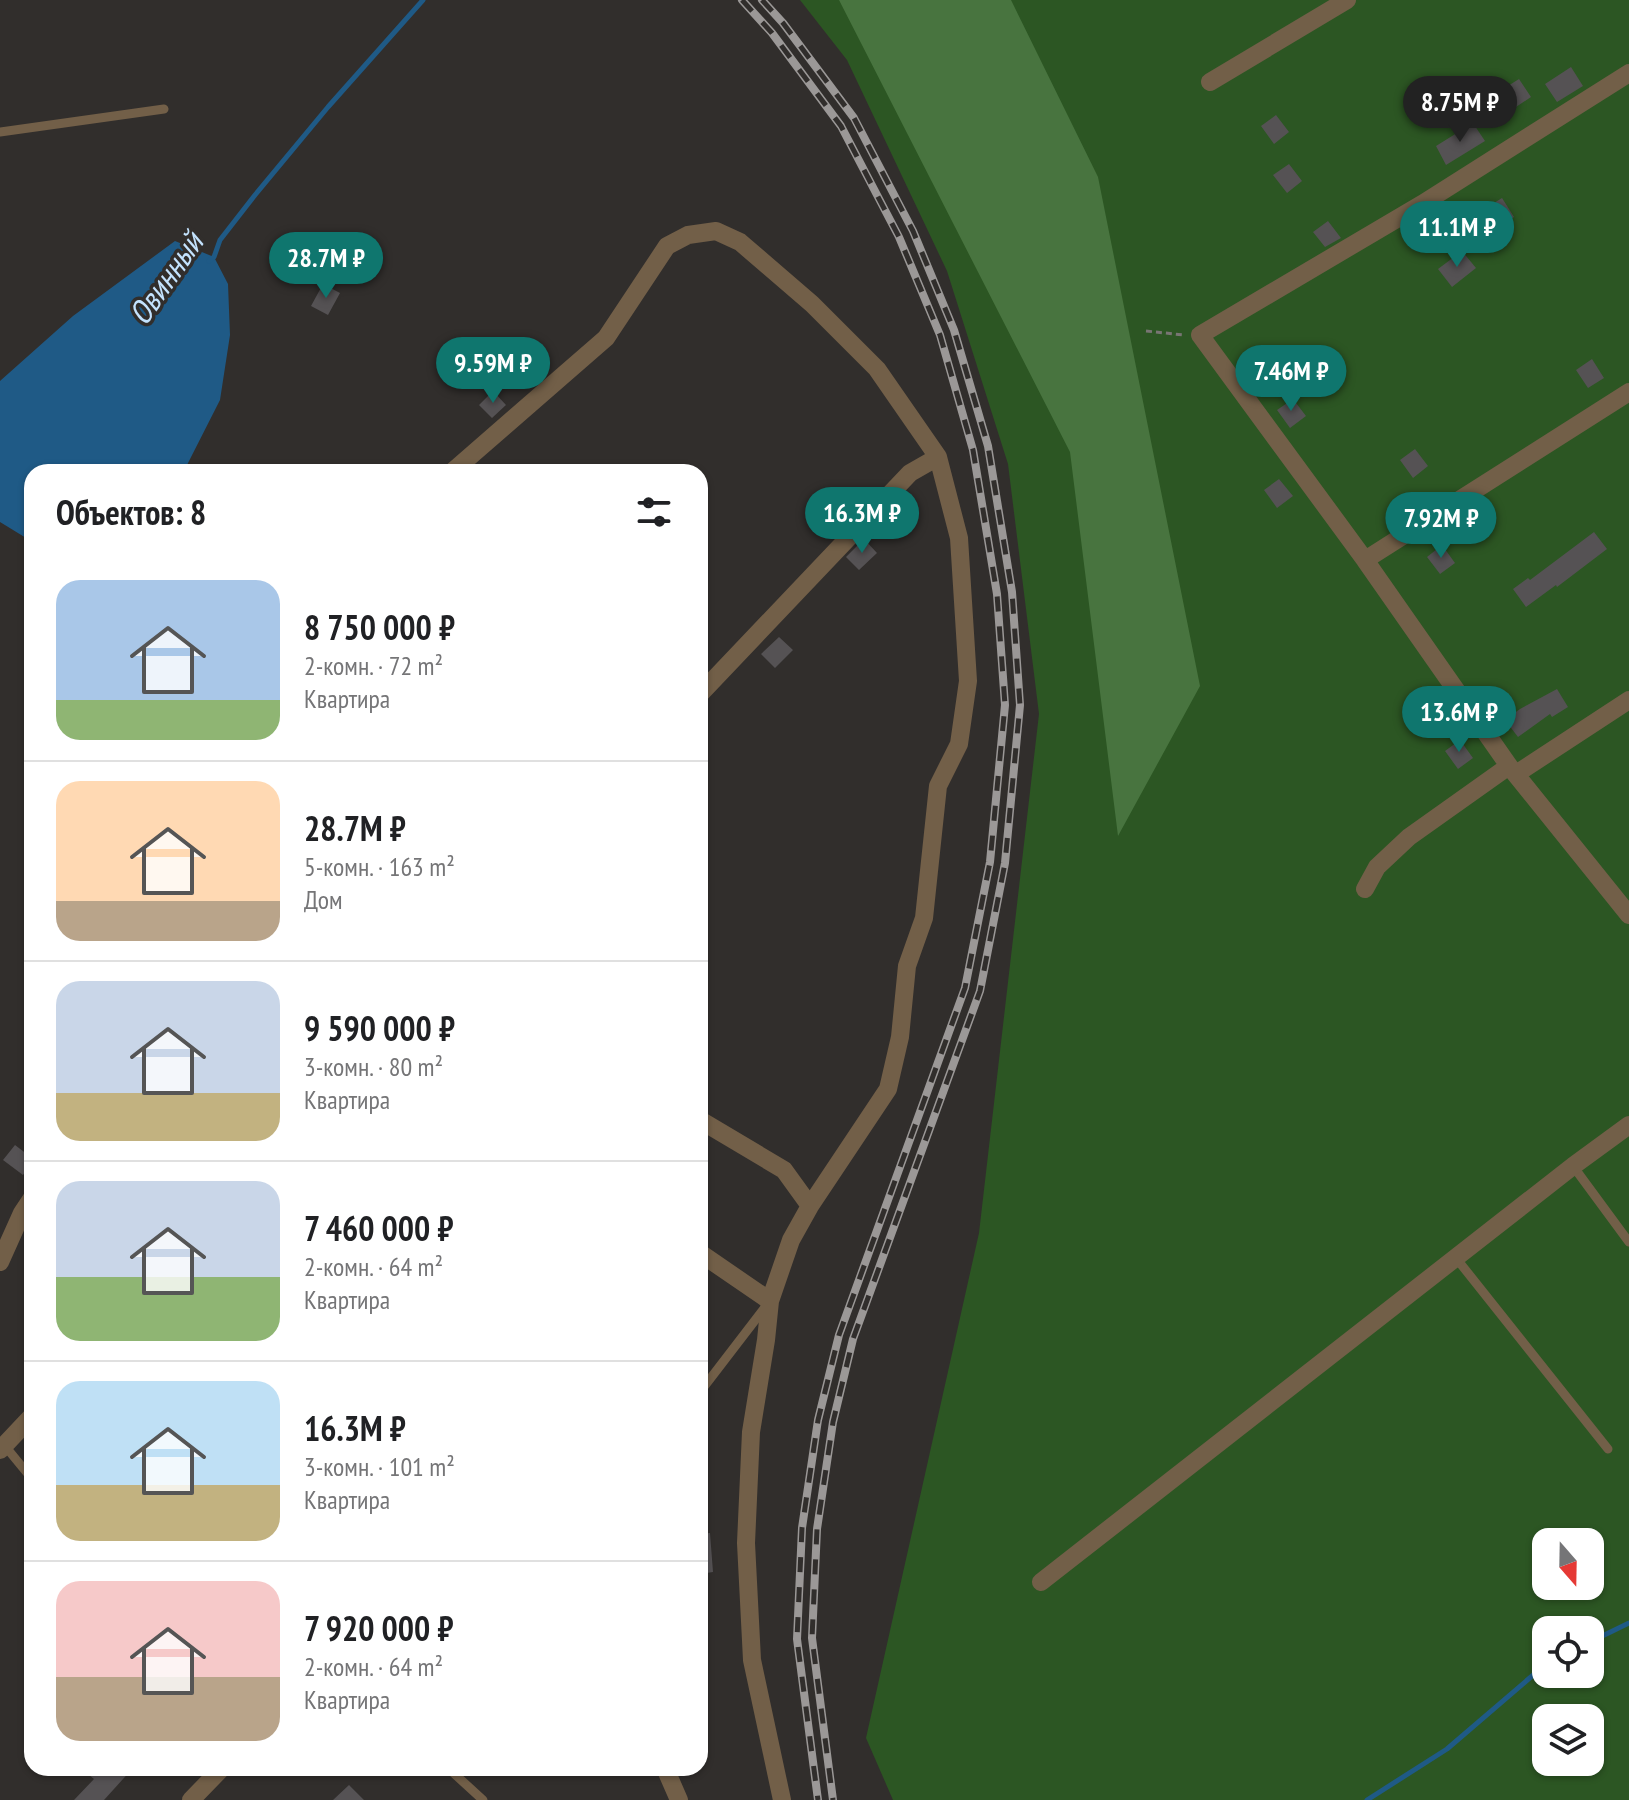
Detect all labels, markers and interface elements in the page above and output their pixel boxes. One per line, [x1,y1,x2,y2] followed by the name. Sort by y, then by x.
[1386,76,1534,144] pin: 8.75M ₽
[1421,85,1499,118] text: 8.75M ₽
[1383,201,1531,269] pin: 11.1M ₽
[1418,210,1496,243] text: 11.1M ₽
[118,221,214,332] water label: Овинный
[252,232,400,300] pin: 28.7M ₽
[287,241,365,274] text: 28.7M ₽
[419,337,567,405] pin: 9.59M ₽
[1217,345,1365,413] pin: 7.46M ₽
[454,346,532,379] text: 9.59M ₽
[1253,354,1329,387] text: 7.46M ₽
[788,487,936,555] pin: 16.3M ₽
[56,490,206,534] text: Объектов: 8
[632,490,676,534] icon: filters
[1367,492,1515,560] pin: 7.92M ₽
[823,496,901,529] text: 16.3M ₽
[1403,501,1479,534] text: 7.92M ₽
[304,605,455,649] text: 8 750 000 ₽
[120,612,216,708] icon: home
[304,649,443,682] text: 2-комн. · 72 m²
[304,682,390,715] text: Квартира
[1385,686,1533,754] pin: 13.6M ₽
[1420,695,1498,728] text: 13.6M ₽
[304,806,406,850] text: 28.7M ₽
[120,813,216,909] icon: home
[304,850,455,883] text: 5-комн. · 163 m²
[304,883,342,916] text: Дом
[304,1006,455,1050] text: 9 590 000 ₽
[120,1013,216,1109] icon: home
[304,1050,443,1083] text: 3-комн. · 80 m²
[304,1083,390,1116] text: Квартира
[304,1206,453,1250] text: 7 460 000 ₽
[120,1213,216,1309] icon: home
[304,1250,443,1283] text: 2-комн. · 64 m²
[304,1283,390,1316] text: Квартира
[304,1406,406,1450] text: 16.3M ₽
[120,1413,216,1509] icon: home
[304,1450,455,1483] text: 3-комн. · 101 m²
[304,1483,390,1516] text: Квартира
[1532,1528,1604,1600] north arrow
[1532,1528,1604,1776] map controls
[304,1606,453,1650] text: 7 920 000 ₽
[120,1613,216,1709] icon: home
[1532,1616,1604,1688] button: locate
[304,1650,443,1683] text: 2-комн. · 64 m²
[304,1683,390,1716] text: Квартира
[1532,1704,1604,1776] button: layers

